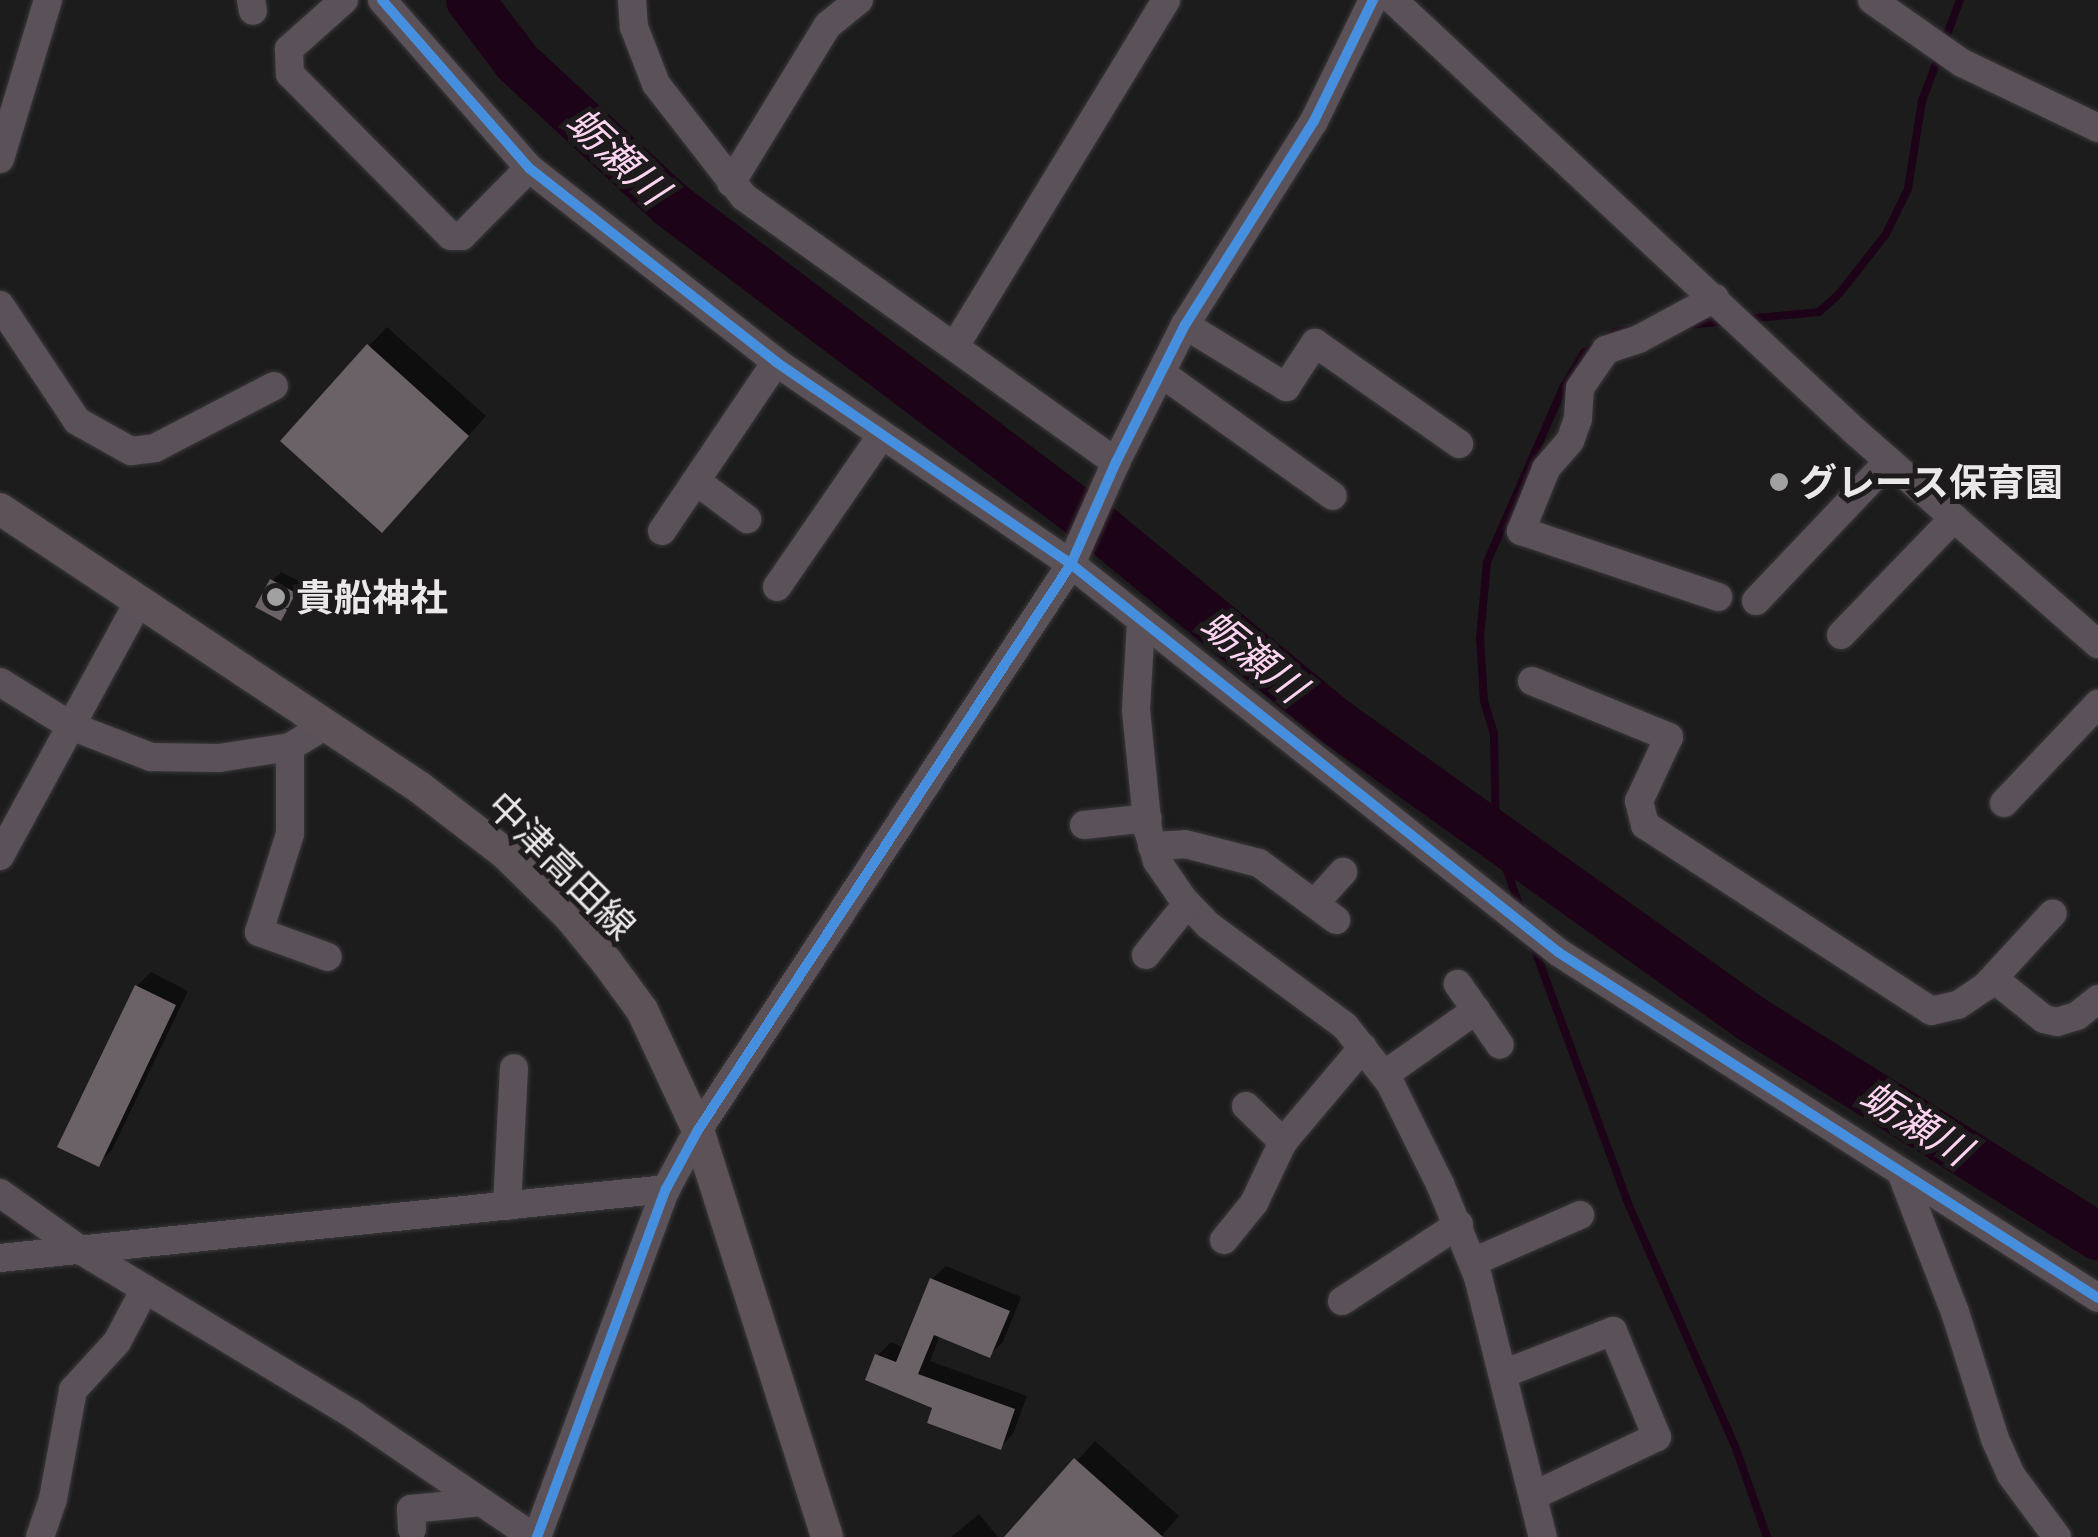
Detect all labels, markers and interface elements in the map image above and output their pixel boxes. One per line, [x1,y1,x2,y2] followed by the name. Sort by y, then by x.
[558,97,678,213] water label: 蛎瀬川
[1799,459,2065,505] place label: グレース保育園
[1768,471,1790,493] marker: グレース保育園
[296,574,448,620] place label: 貴船神社
[265,586,287,608] marker: 貴船神社
[1192,599,1316,711] water label: 蛎瀬川
[479,782,645,948] street label: 中津高田線
[1852,1070,1980,1174] water label: 蛎瀬川

